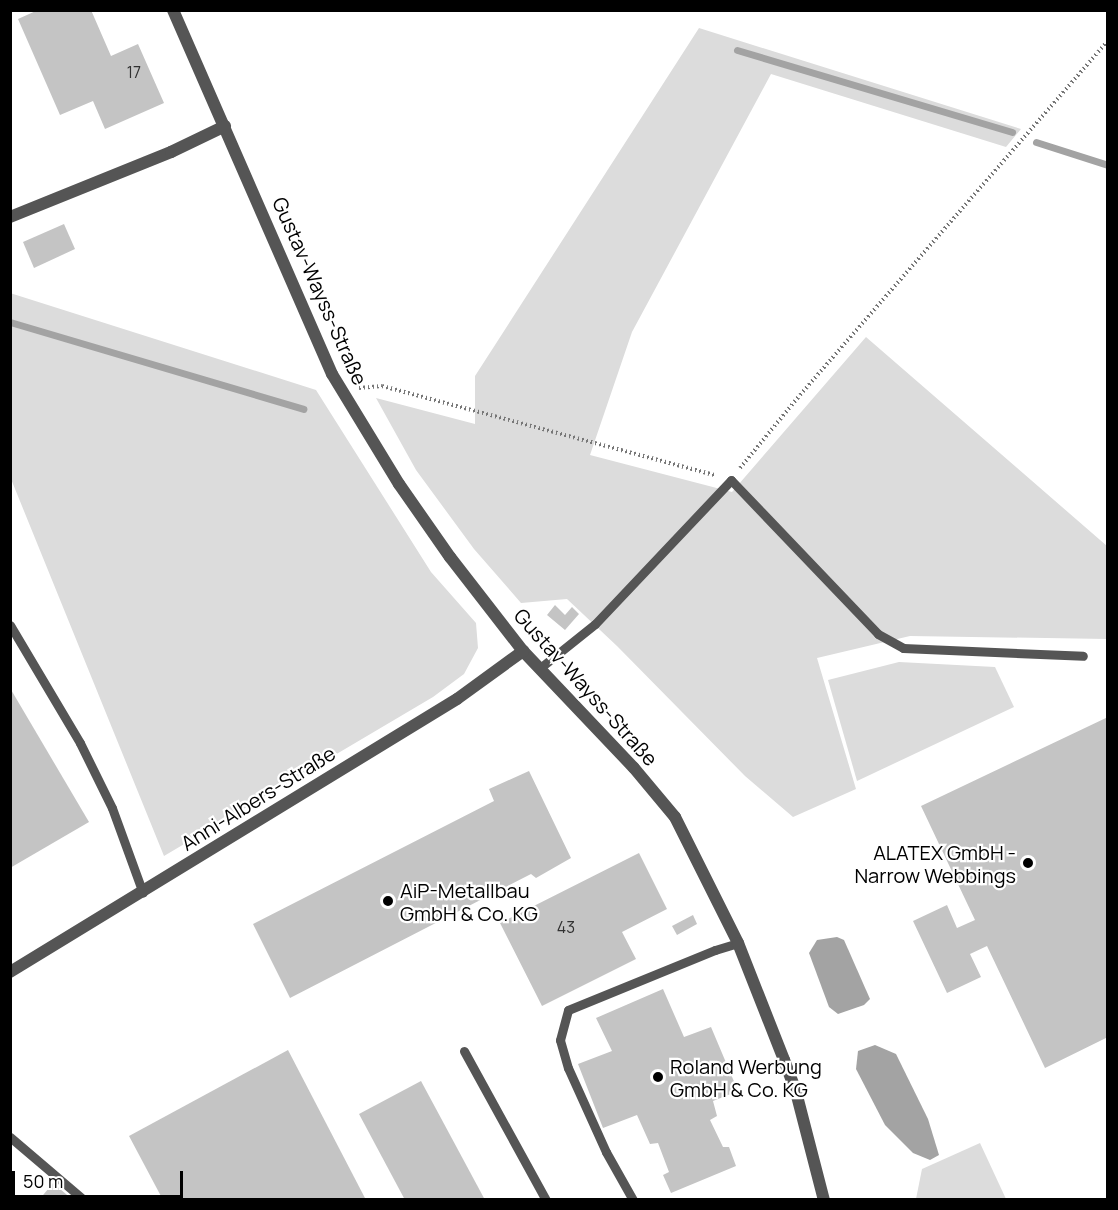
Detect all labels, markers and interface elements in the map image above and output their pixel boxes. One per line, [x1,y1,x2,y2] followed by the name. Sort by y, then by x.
[127,62,141,82] house number: 17
[268,193,372,389] street label: Gustav-Wayss-Straße
[509,604,663,770] street label: Gustav-Wayss-Straße
[176,741,340,855] street label: Anni-Albers-Straße
[854,840,1016,887] place label: ALATEX GmbH - Narrow Webbings
[1021,856,1035,870] marker: ALATEX GmbH - Narrow Webbings
[400,878,538,925] place label: AiP-Metallbau GmbH & Co. KG
[381,894,395,908] marker: AiP-Metallbau GmbH & Co. KG
[557,917,575,937] house number: 43
[670,1054,822,1101] place label: Roland Werbung GmbH & Co. KG
[651,1070,665,1084] marker: Roland Werbung GmbH & Co. KG
[15,1159,186,1197] scale bar
[23,1169,63,1193] text: 50 m

